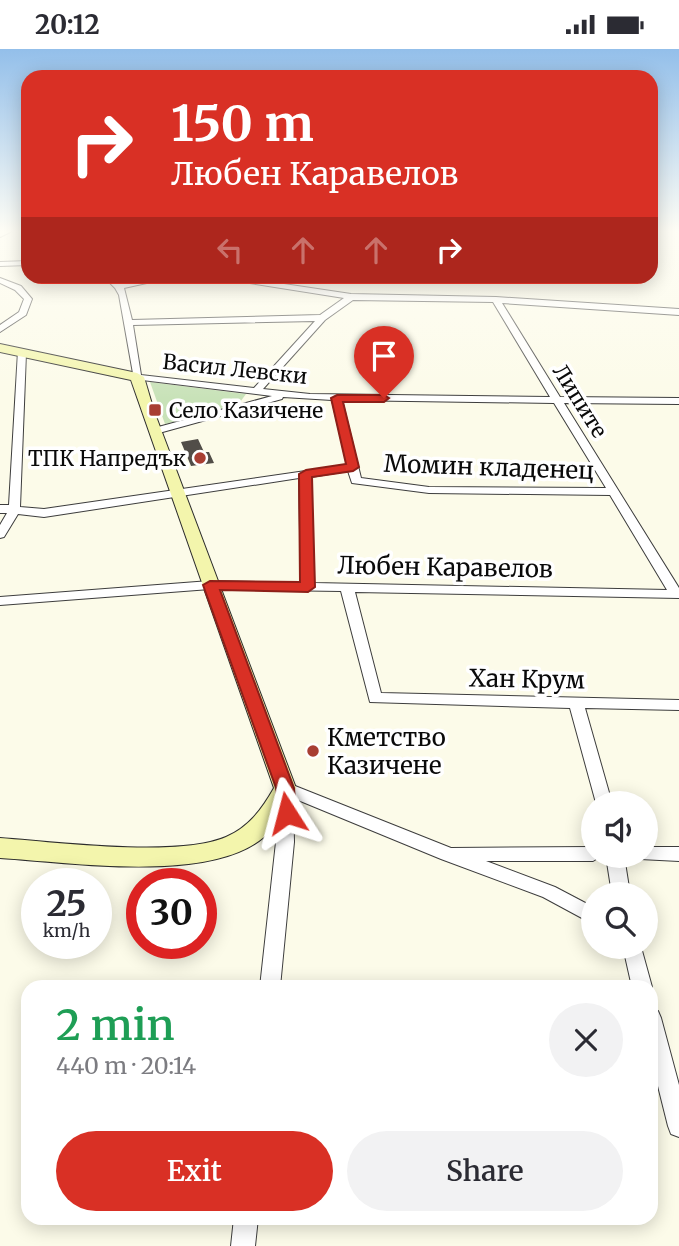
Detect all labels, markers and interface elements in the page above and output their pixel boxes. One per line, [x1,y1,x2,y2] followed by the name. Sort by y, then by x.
[35,8,100,41] text: 20:12
[171,93,314,154] text: 150 m
[56,98,147,189] icon: right
[171,154,458,194] text: Любен Каравелов
[211,231,249,269] icon: left
[284,231,322,269] icon: ahead
[357,231,395,269] icon: ahead
[430,231,468,269] icon: right
[354,326,414,398] pin
[365,337,403,375] icon: arrive
[161,348,309,390] street label: Васил Левски
[547,359,613,443] street label: Липите
[169,397,323,424] place label: Село Казичене
[147,402,163,418] marker: Село Казичене
[28,445,186,472] place label: ТПК Напредък
[383,448,595,486] street label: Момин кладенец
[192,450,208,466] marker: ТПК Напредък
[337,550,553,584] street label: Любен Каравелов
[469,662,585,696] street label: Хан Крум
[327,722,446,781] place label: Кметство Казичене
[305,743,321,759] marker: Кметство Казичене
[250,776,324,850] position arrow
[581,791,658,959] map controls
[581,791,658,868] button: sound
[126,868,217,959] speed limit sign: 30
[46,882,87,926] text: 25
[581,882,658,959] button: search
[43,919,90,942] text: km/h
[56,999,175,1051] text: 2 min
[549,1003,623,1077] button: close
[56,1051,196,1080] text: 440 m · 20:14
[56,1131,333,1211] button: Exit
[347,1131,623,1211] button: Share

